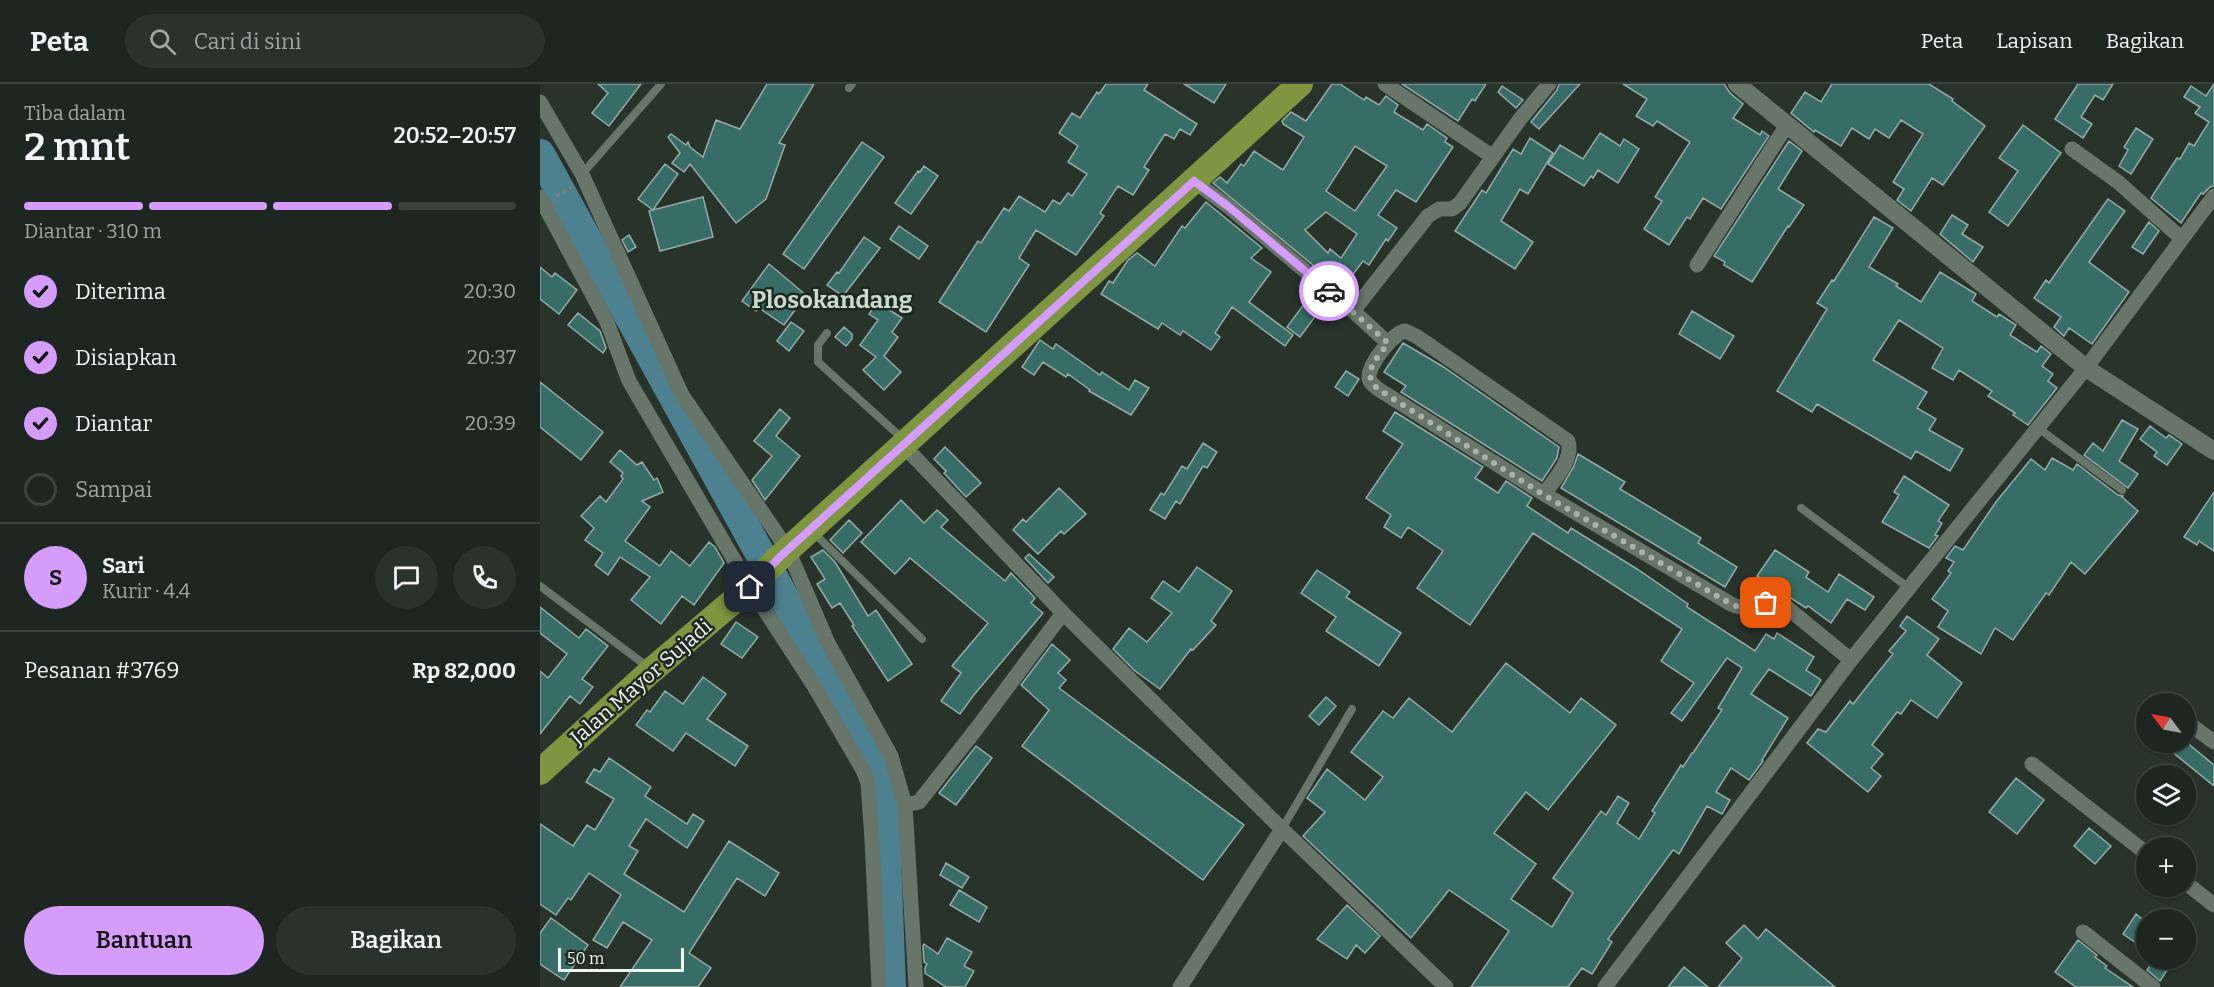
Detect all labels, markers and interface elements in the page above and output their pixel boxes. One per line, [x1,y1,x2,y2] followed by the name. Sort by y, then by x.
[125,14,545,68] search box
[30,25,89,58] text: Peta
[146,25,179,58] icon: search
[194,28,301,55] text: Cari di sini
[1921,28,1963,54] text: Peta
[1996,28,2073,54] text: Lapisan
[2106,28,2184,54] text: Bagikan
[24,101,126,125] text: Tiba dalam
[393,122,516,149] text: 20:52–20:57
[24,124,130,170] text: 2 mnt
[24,219,162,243] text: Diantar · 310 m
[1299,261,1359,321] courier
[24,275,57,308] icon: check
[1313,275,1346,308] icon: car
[75,278,166,305] text: Diterima
[464,279,516,303] text: 20:30
[751,286,913,314] district label: Plosokandang
[24,341,57,374] icon: check
[75,344,177,371] text: Disiapkan
[467,345,516,369] text: 20:37
[24,407,57,440] icon: check
[75,410,152,437] text: Diantar
[465,411,516,435] text: 20:39
[75,476,152,503] text: Sampai
[375,546,438,609] button: chat
[453,546,516,609] button: phone
[102,552,144,579] text: Sari
[724,561,775,612] pin
[49,564,62,591] text: S
[733,570,766,603] icon: home
[1740,577,1791,628] pin
[102,579,191,603] text: Kurir · 4.4
[1749,586,1782,619] icon: bag
[564,613,717,751] street label: Jalan Mayor Sujadi
[24,657,179,684] text: Pesanan #3769
[412,657,516,684] text: Rp 82,000
[2136,693,2196,753] north arrow
[2136,693,2196,969] map controls
[2136,765,2196,825] button: layers
[2136,837,2196,897] button: +
[24,906,264,975] button: Bantuan
[276,906,516,975] button: Bagikan
[2136,909,2196,969] button: −
[558,945,684,972] scale bar
[567,949,604,968] text: 50 m

